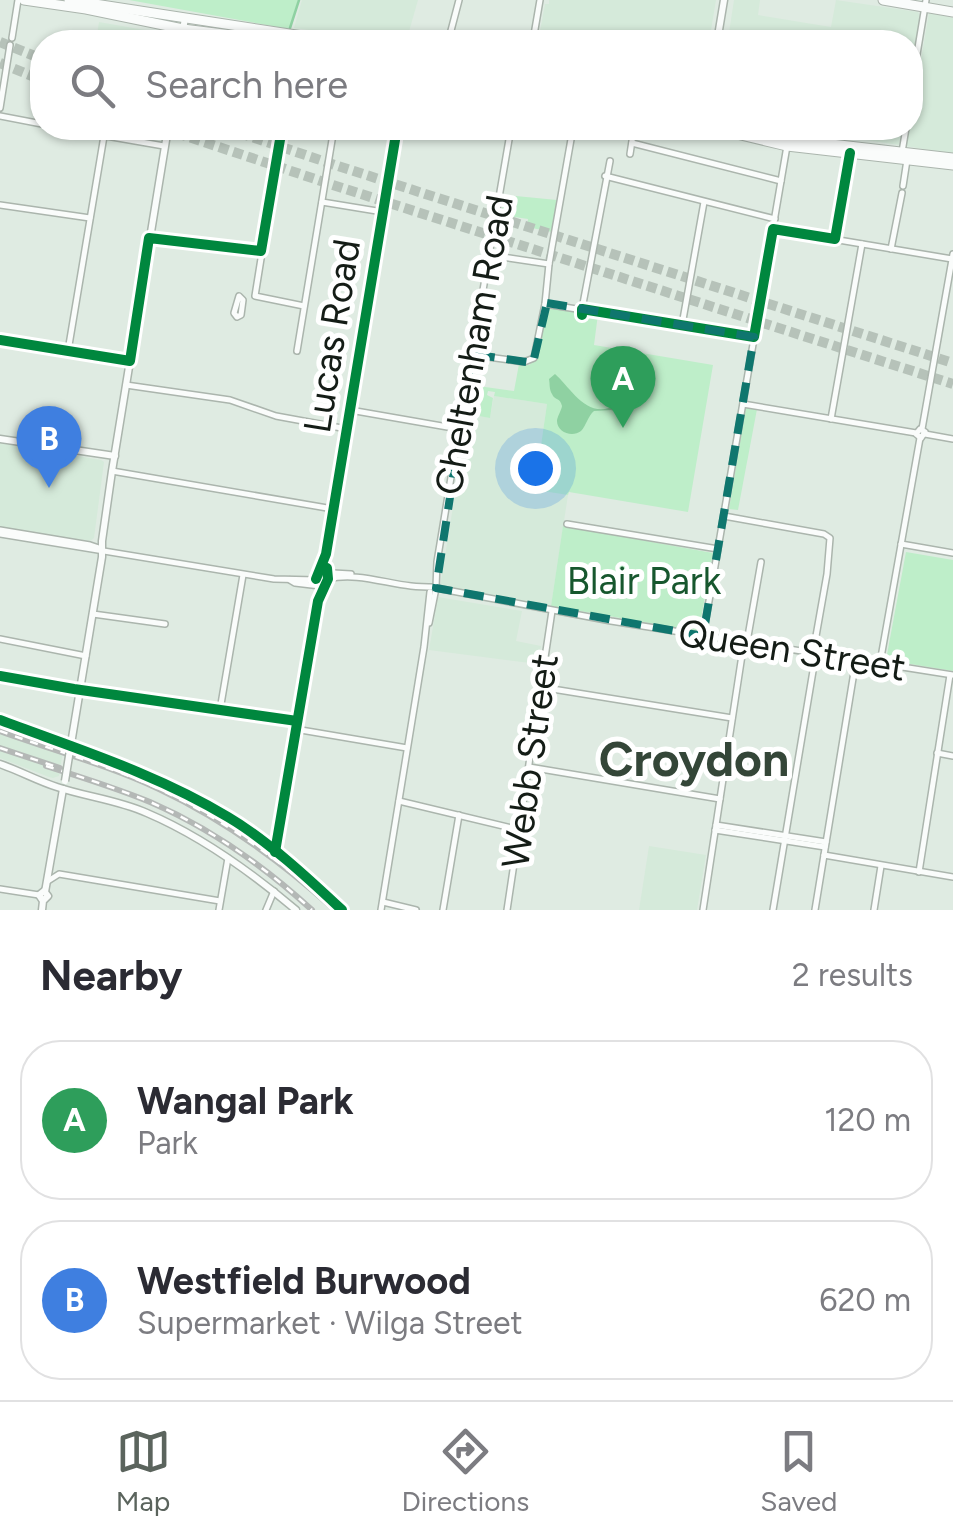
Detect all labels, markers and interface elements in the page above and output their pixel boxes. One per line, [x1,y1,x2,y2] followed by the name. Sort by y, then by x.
[30,30,923,140] search box
[65,58,120,113] icon: search
[145,62,348,108] text: Search here
[425,191,523,499] street label: Cheltenham Road
[294,236,370,436] street label: Lucas Road
[590,346,656,428] pin: A
[17,406,82,488] pin: B
[510,443,561,494] your location
[567,558,722,604] park label: Blair Park
[675,609,909,691] street label: Queen Street
[492,651,568,871] street label: Webb Street
[599,730,789,788] district label: Croydon
[40,950,182,1001] text: Nearby
[792,956,913,994] text: 2 results
[137,1078,354,1124] text: Wangal Park
[63,1101,86,1139] text: A
[824,1101,911,1139] text: 120 m
[137,1124,198,1162] text: Park
[137,1258,471,1304] text: Westfield Burwood
[65,1281,84,1319] text: B
[819,1281,911,1319] text: 620 m
[137,1304,523,1342] text: Supermarket · Wilga Street
[116,1424,171,1518] tab: Map
[402,1424,529,1518] tab: Directions
[760,1424,837,1518] tab: Saved

